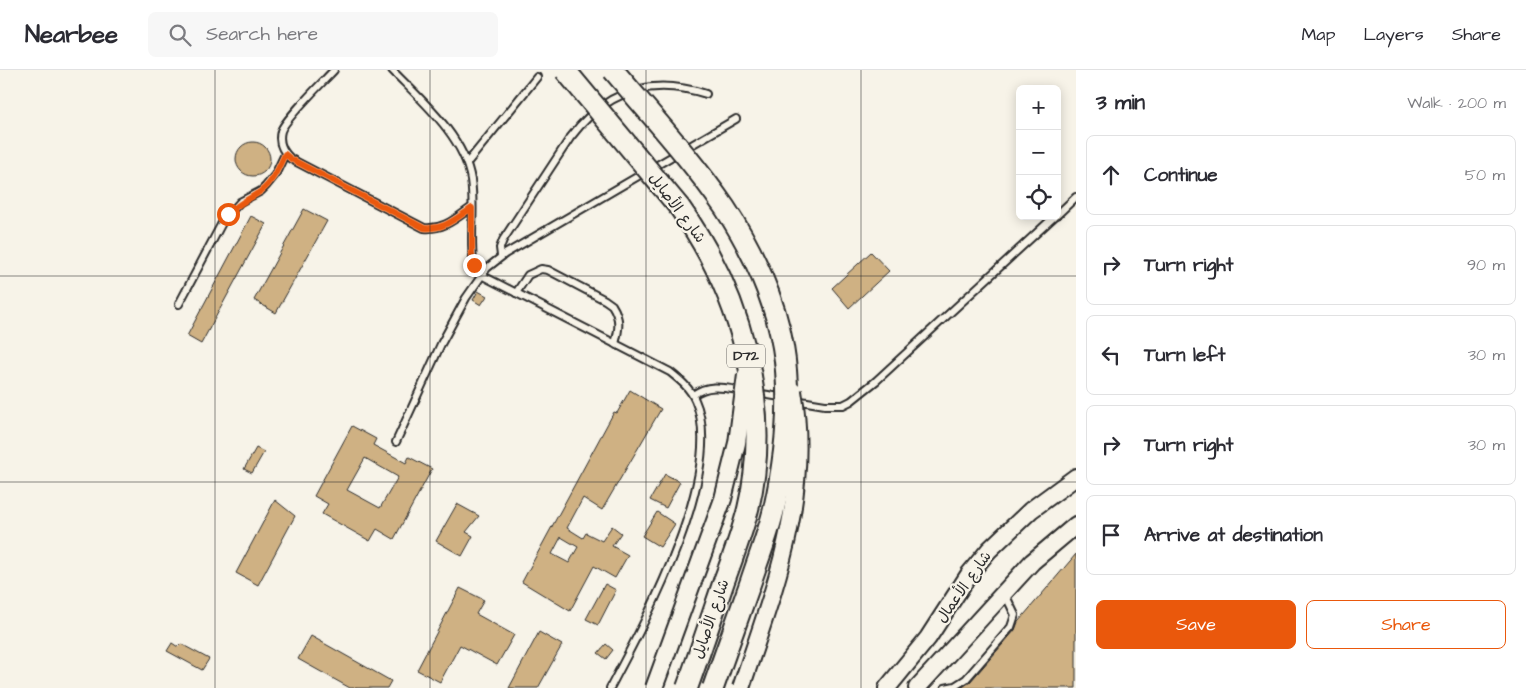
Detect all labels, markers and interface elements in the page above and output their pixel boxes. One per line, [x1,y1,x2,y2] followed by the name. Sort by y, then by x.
[148,12,498,57] search box
[25,18,118,52] text: Nearbee
[166,21,194,49] icon: search
[206,21,318,48] text: Search here
[1301,22,1335,47] text: Map
[1363,22,1424,47] text: Layers
[1452,22,1501,47] text: Share
[1016,85,1061,220] map controls
[1016,85,1061,130] button: +
[1096,88,1145,117] text: 3 min
[1407,92,1506,114] text: Walk · 200 m
[1016,130,1061,175] button: −
[1097,161,1125,189] icon: ahead
[1144,162,1218,189] text: Continue
[1465,164,1505,186] text: 50 m
[644,169,710,247] street label: شارع الأصايل
[1016,175,1061,220] button: locate
[217,203,240,226] route start
[1097,251,1125,279] icon: right
[1144,252,1233,279] text: Turn right
[463,254,486,277] route end
[1467,254,1505,276] text: 90 m
[1097,341,1125,369] icon: left
[1144,342,1225,369] text: Turn left
[727,344,765,368] road number: D72
[1468,344,1505,366] text: 30 m
[1097,431,1125,459] icon: right
[1144,432,1233,459] text: Turn right
[1468,434,1505,456] text: 30 m
[1097,521,1125,549] icon: arrive
[1144,522,1323,549] text: Arrive at destination
[931,547,997,627] street label: شارع الأعمال
[688,576,734,662] street label: شارع الأصايل
[1096,600,1296,649] button: Save
[1306,600,1506,649] button: Share

